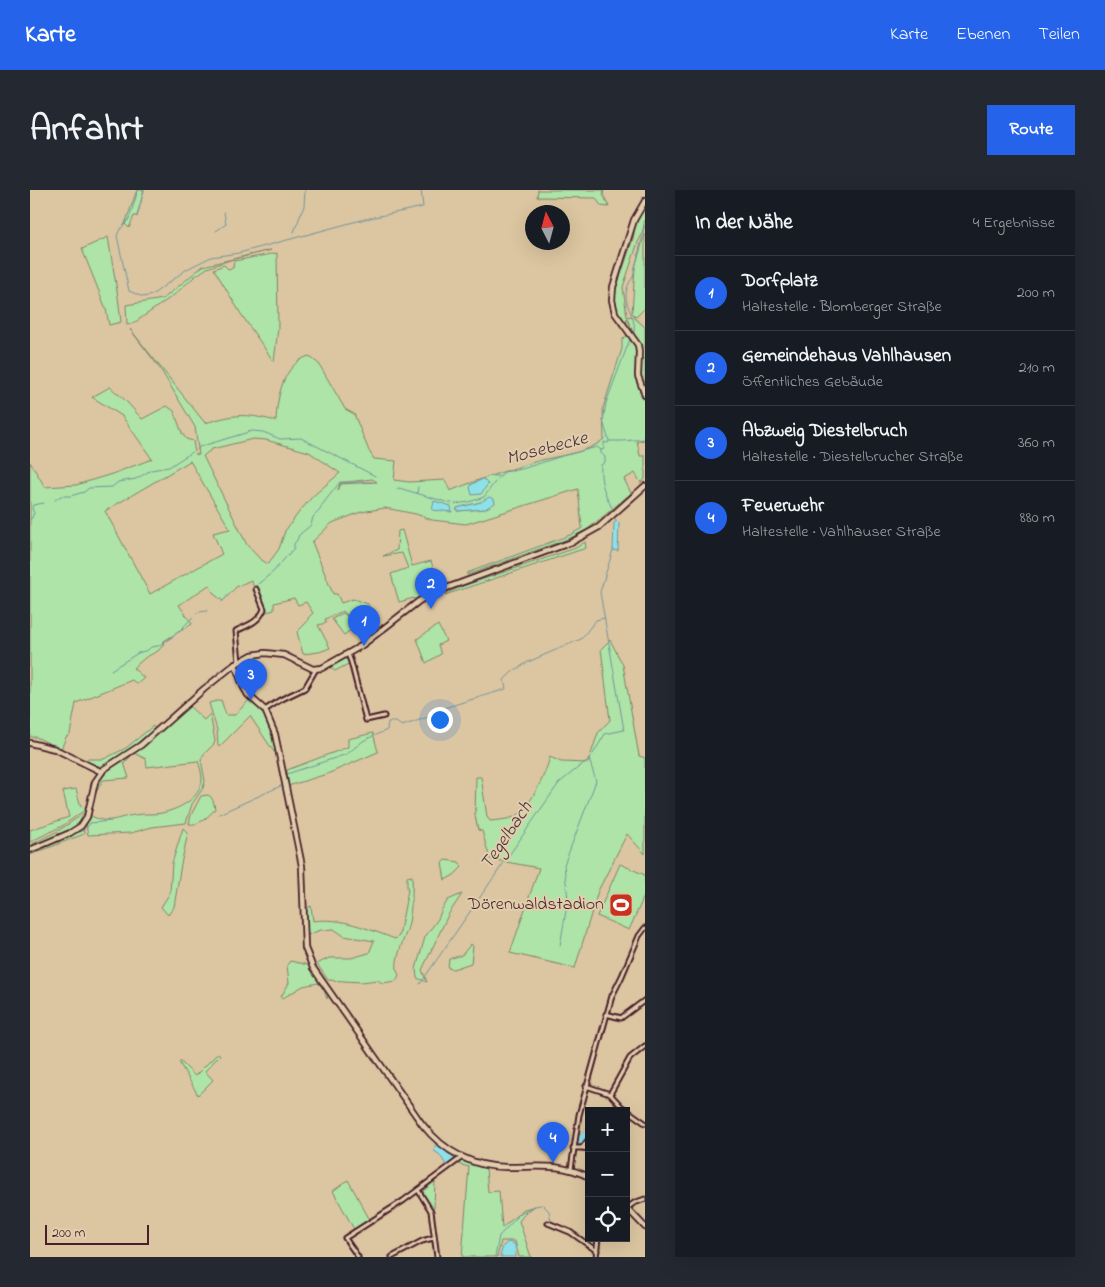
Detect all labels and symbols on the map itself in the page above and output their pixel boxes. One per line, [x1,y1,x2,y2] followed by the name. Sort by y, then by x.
[525,205,570,250] north arrow
[503,425,592,473] water label: Mosebecke
[415,568,447,609] pin: 2
[348,605,380,646] pin: 1
[235,659,267,700] pin: 3
[427,707,453,733] your location
[474,796,541,876] water label: Tegelbach
[467,892,604,918] place label: Dörenwaldstadion
[608,892,634,918] sports icon: Dörenwaldstadion
[537,1122,569,1163] pin: 4
[45,1222,149,1245] scale bar

